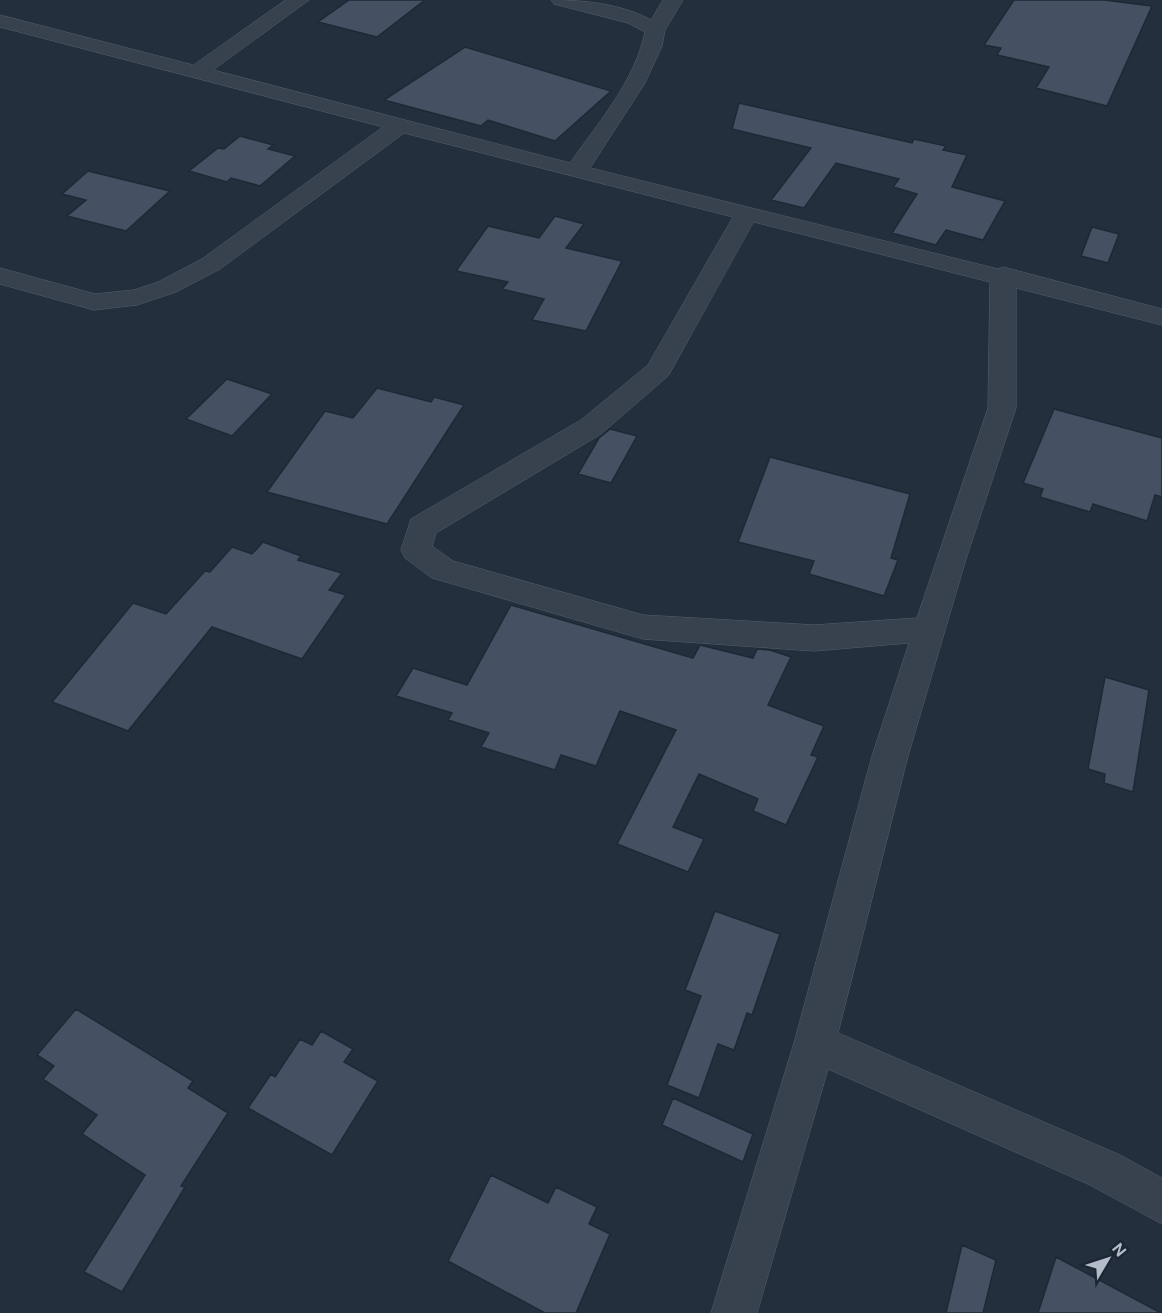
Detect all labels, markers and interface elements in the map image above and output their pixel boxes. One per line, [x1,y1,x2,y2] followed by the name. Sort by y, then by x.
[1078,1229,1138,1289] north arrow
[1107,1239,1131,1261] text: N

